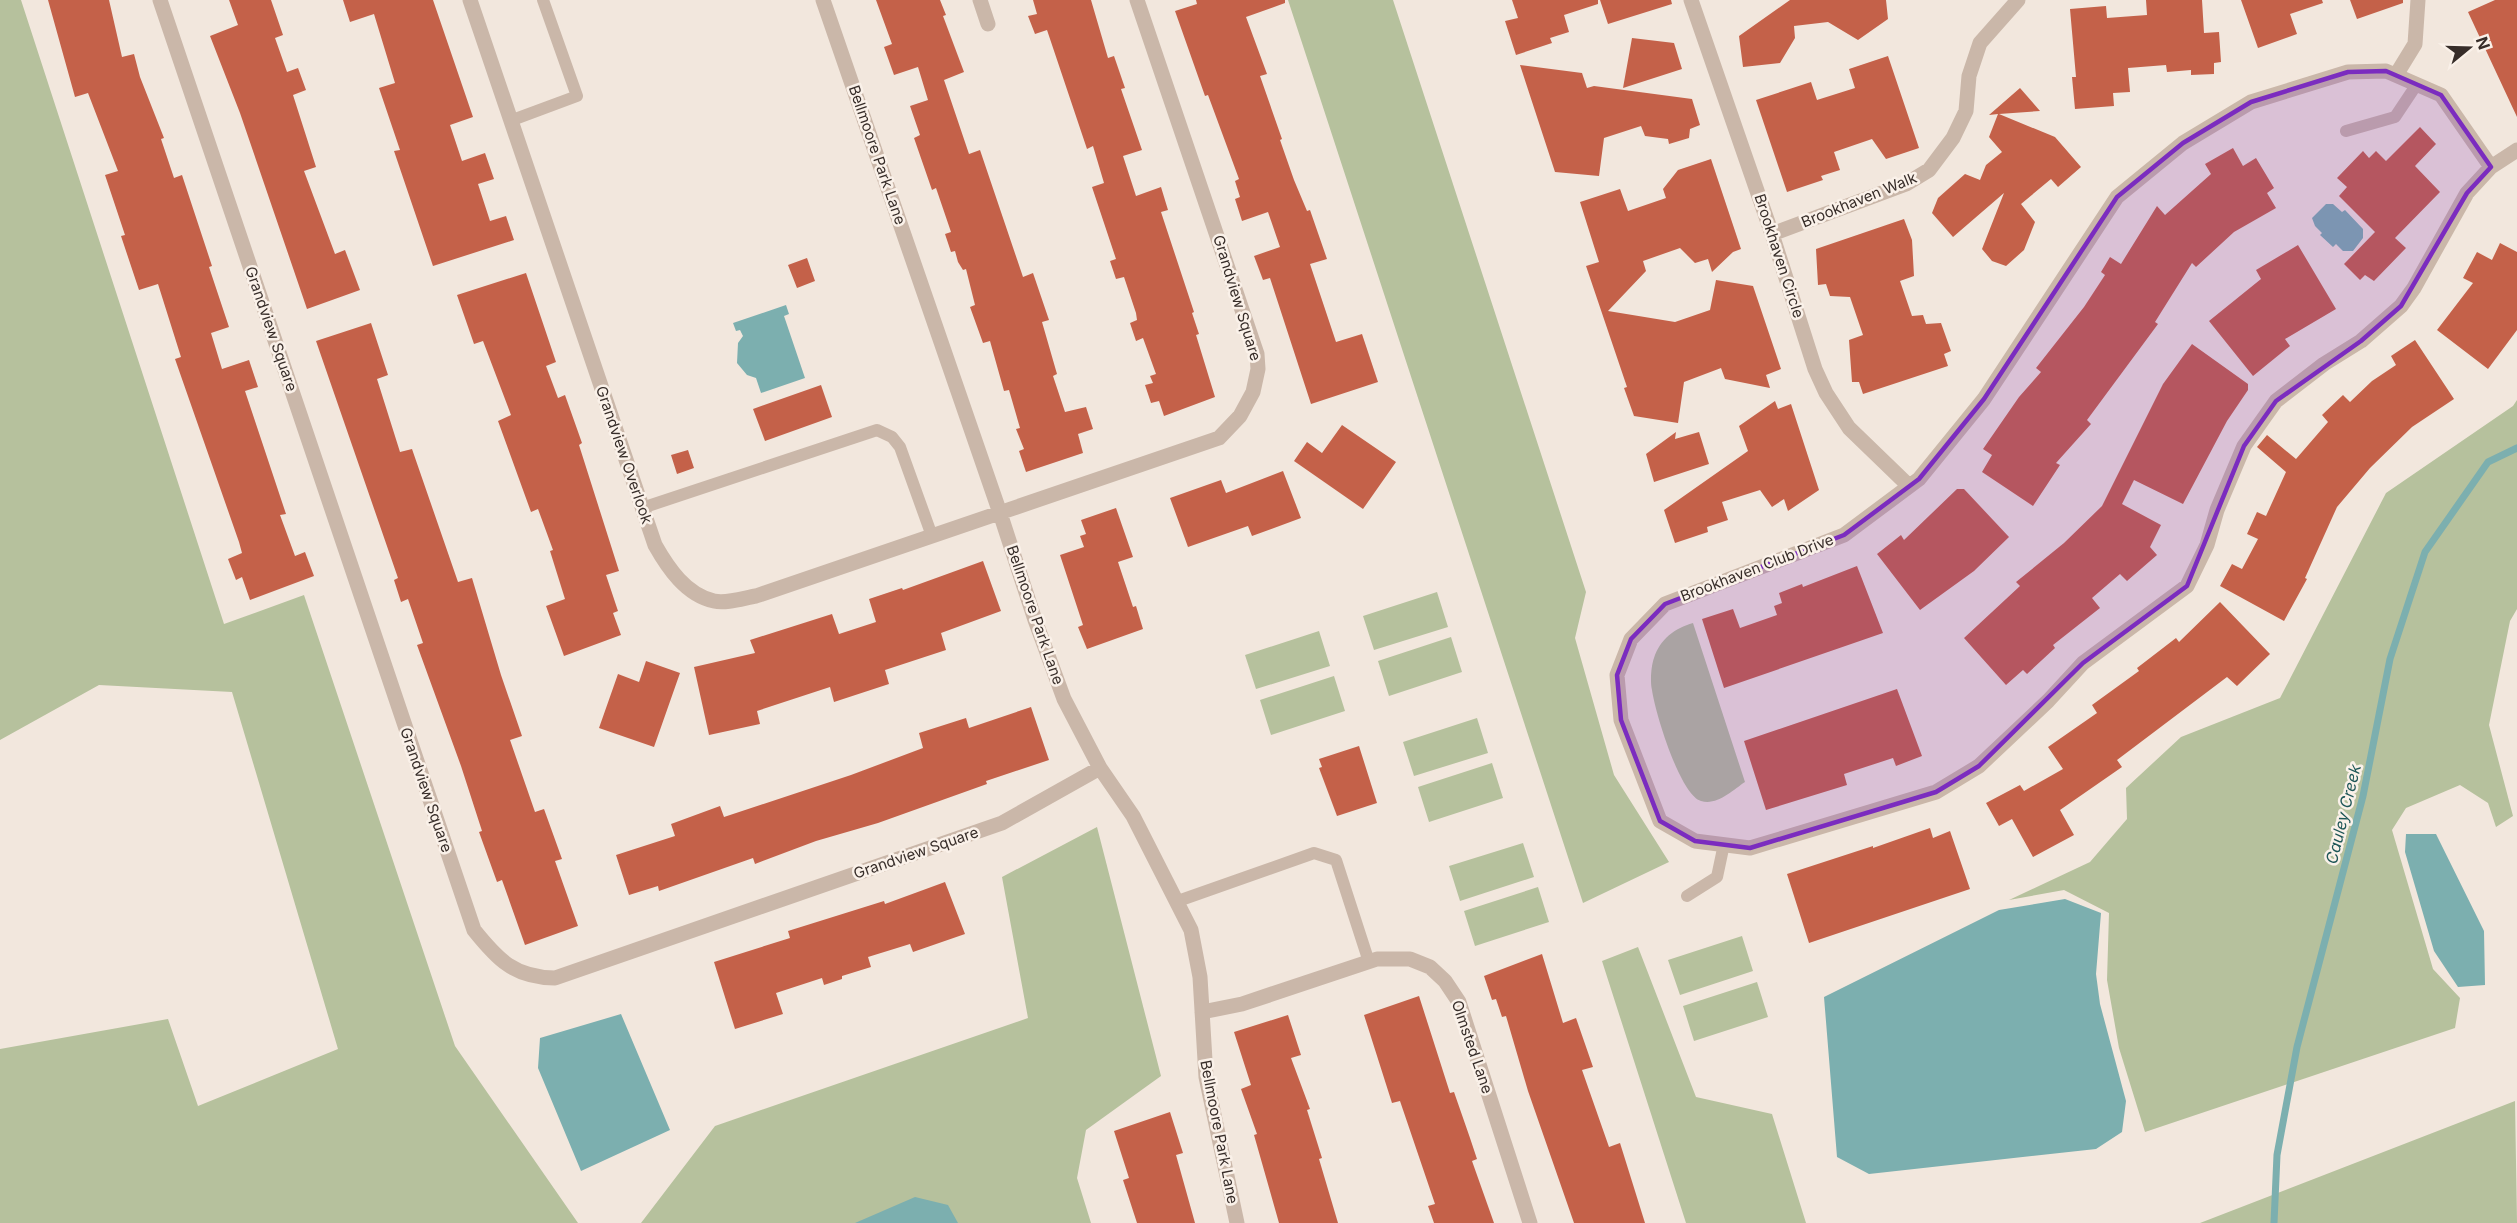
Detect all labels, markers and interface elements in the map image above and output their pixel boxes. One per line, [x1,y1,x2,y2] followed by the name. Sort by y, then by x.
[2439,18,2499,78] north arrow
[2472,34,2495,52] text: N
[845,83,910,227] street label: Bellmoore Park Lane
[1798,167,1920,231] street label: Brookhaven Walk
[1750,191,1809,320] street label: Brookhaven Circle
[1209,233,1266,363] street label: Grandview Square
[241,264,302,394] street label: Grandview Square
[592,383,657,527] street label: Grandview Overlook
[1678,530,1836,606] street label: Brookhaven Club Drive
[1003,543,1068,687] street label: Bellmoore Park Lane
[396,725,457,855] street label: Grandview Square
[2321,762,2365,866] water label: Cauley Creek
[851,822,981,883] street label: Grandview Square
[1448,998,1497,1096] street label: Olmsted Lane
[1196,1058,1243,1205] street label: Bellmoore Park Lane

